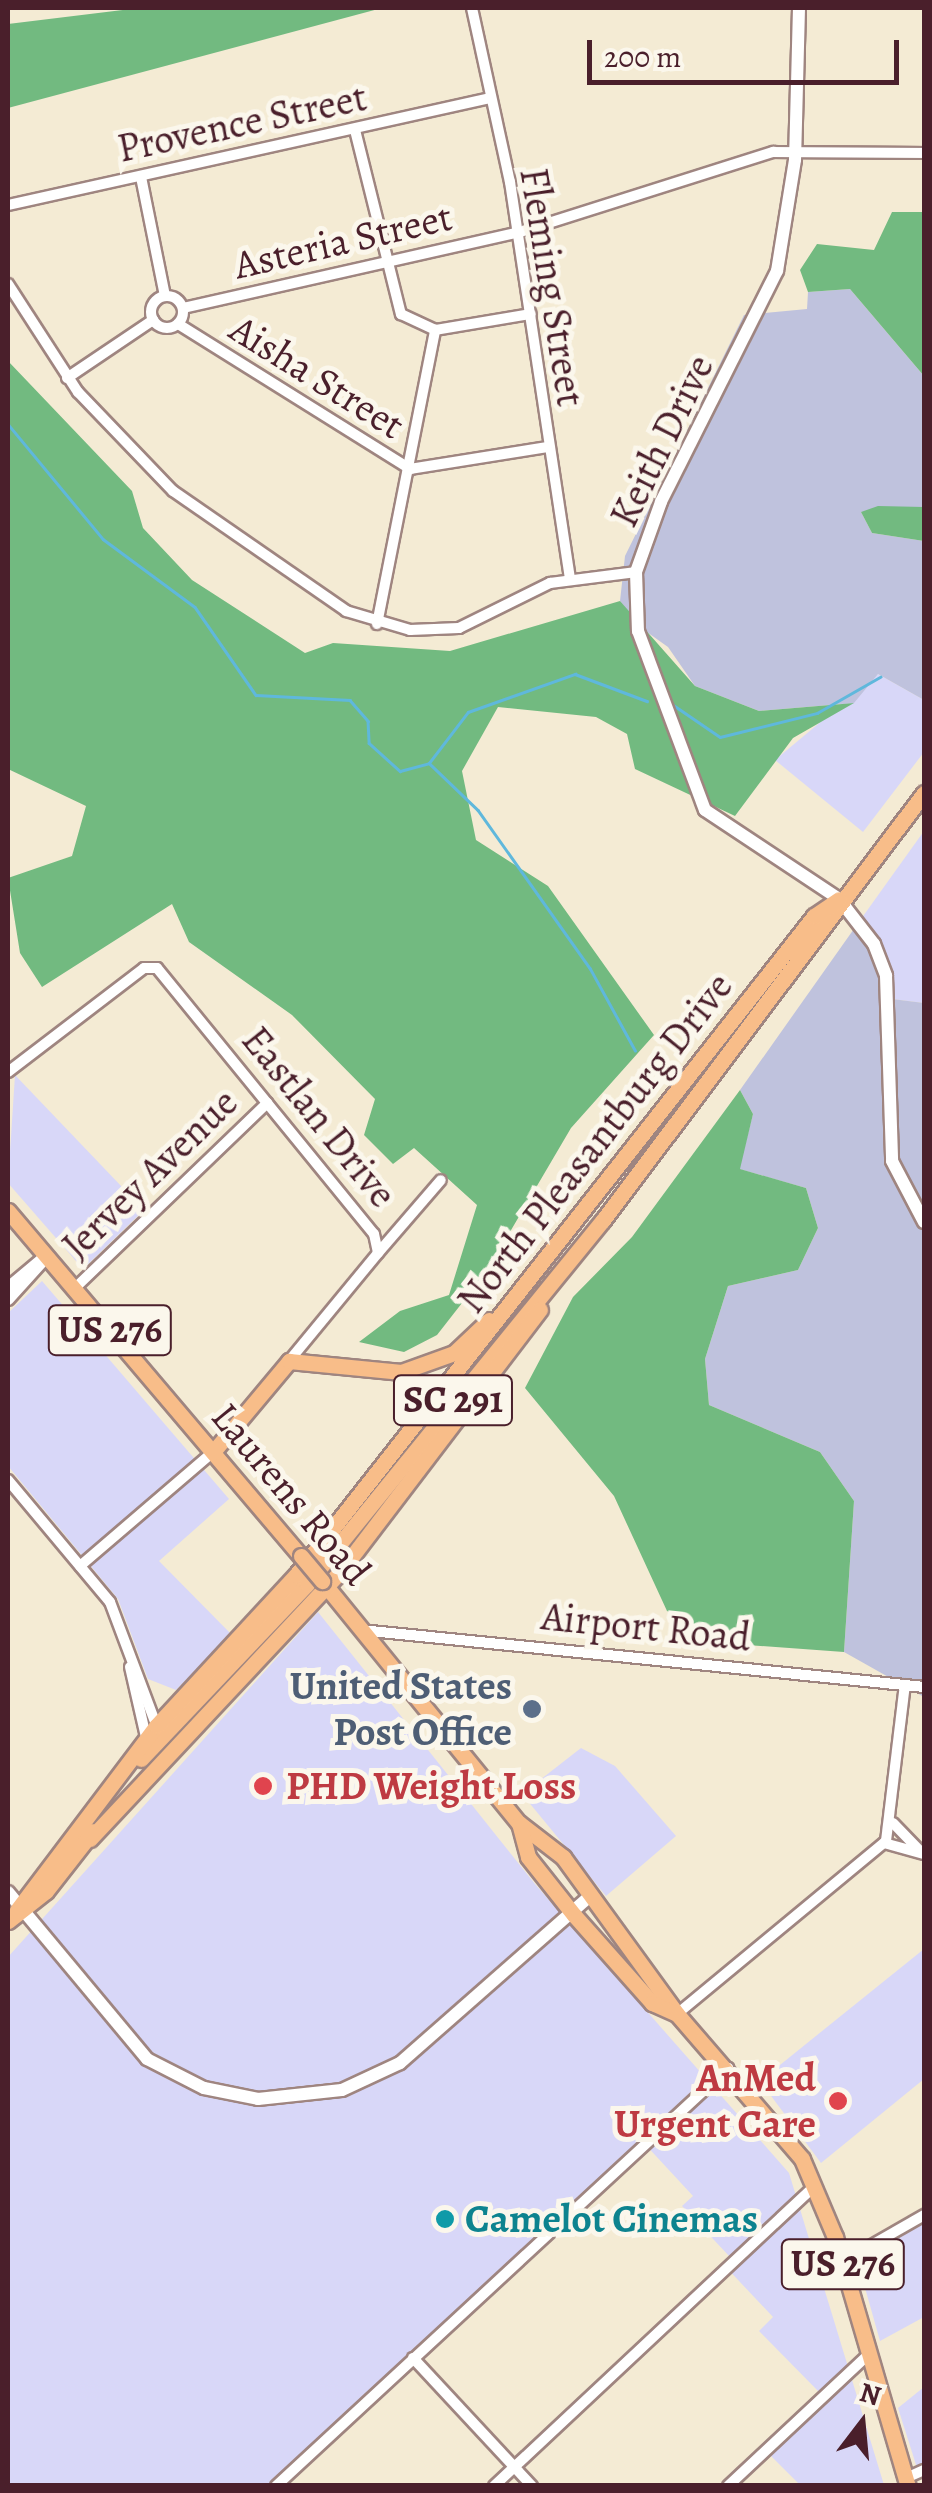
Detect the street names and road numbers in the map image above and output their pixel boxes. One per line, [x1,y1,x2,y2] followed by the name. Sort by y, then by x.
[113,73,371,173] street label: Provence Street
[509,164,595,410] street label: Fleming Street
[229,193,457,289] street label: Asteria Street
[221,305,413,449] street label: Aisha Street
[600,347,724,535] street label: Keith Drive
[447,963,743,1323] street label: North Pleasantburg Drive
[232,1017,406,1217] street label: Eastlan Drive
[52,1078,248,1270] street label: Jervey Avenue
[48,1297,172,1363] road number: US 276
[390,1367,516,1433] road number: SC 291
[201,1393,381,1595] street label: Laurens Road
[539,1592,753,1662] street label: Airport Road
[780,2231,906,2297] road number: US 276

